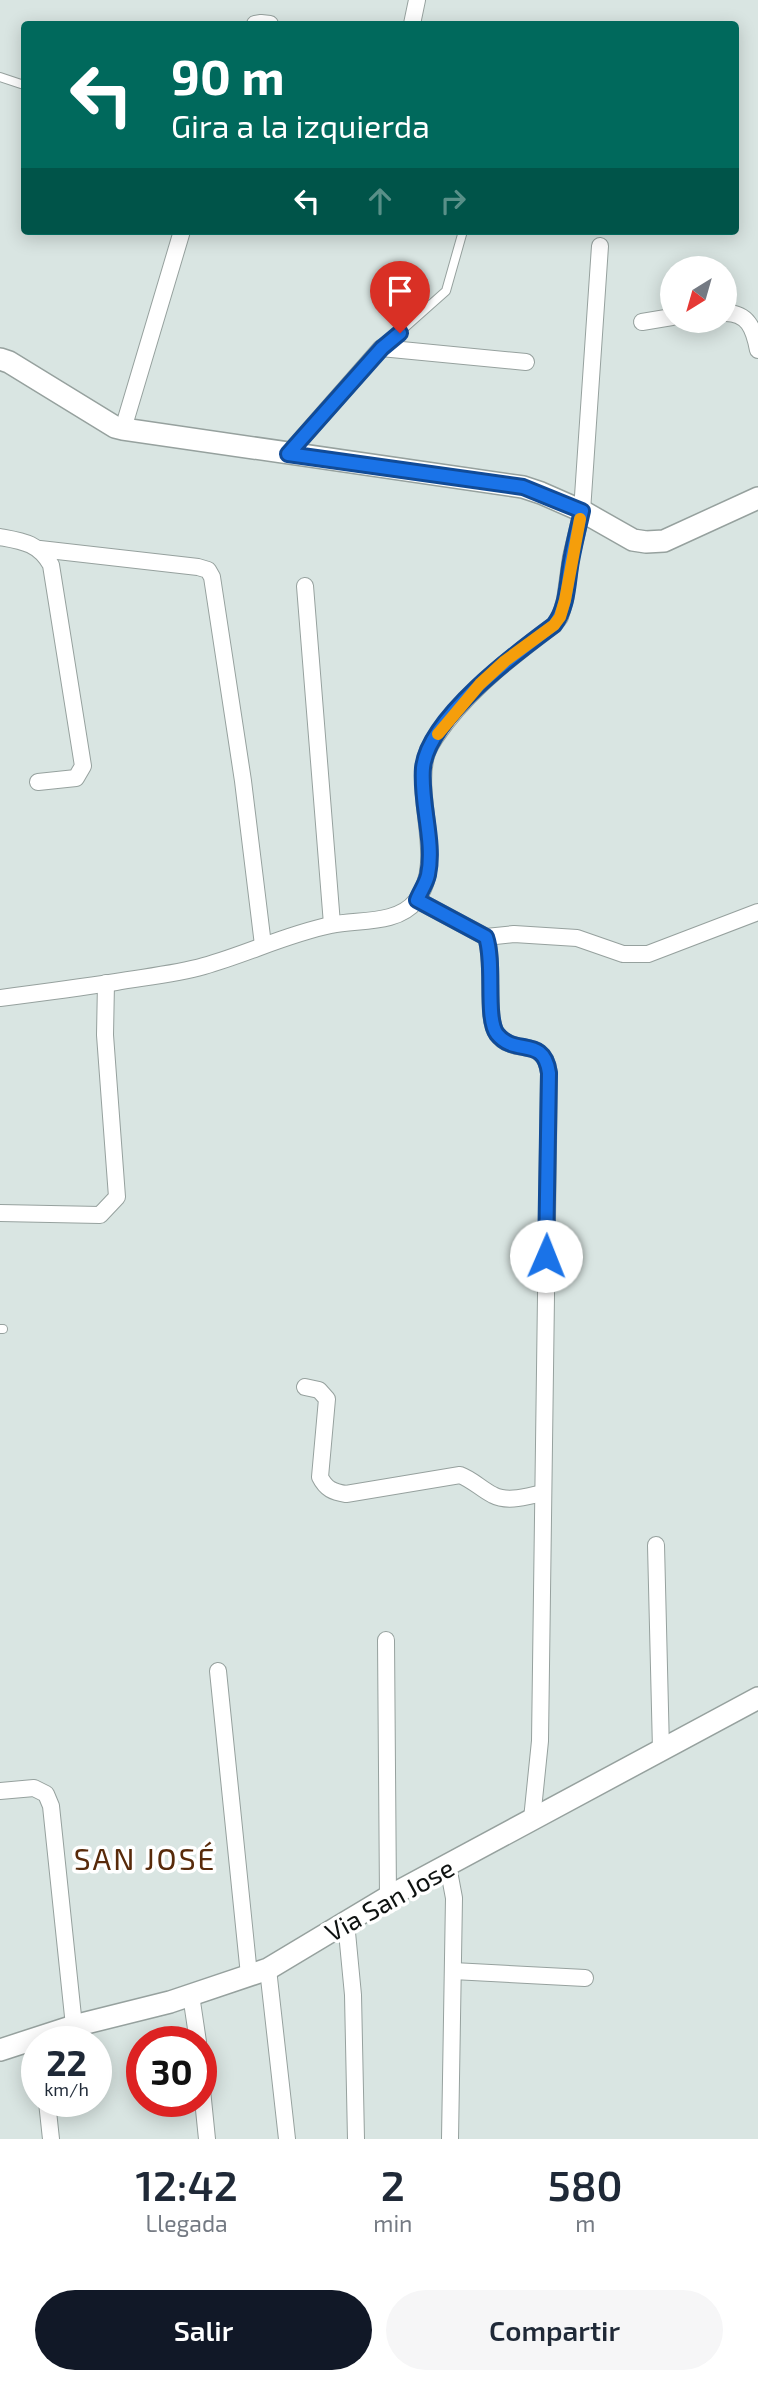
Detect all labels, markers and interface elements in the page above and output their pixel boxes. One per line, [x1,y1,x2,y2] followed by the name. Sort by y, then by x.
[171,46,285,105] text: 90 m
[56,49,147,140] icon: left
[171,106,430,144] text: Gira a la izquierda
[288,182,326,220] icon: left
[361,182,399,220] icon: ahead
[434,182,472,220] icon: right
[660,256,737,332] north arrow
[660,256,737,333] map controls
[370,261,430,333] pin
[381,272,419,310] icon: arrive
[509,1219,583,1293] position arrow
[74,1840,216,1876] district label: SAN JOSÉ
[319,1851,459,1947] street label: Via San Jose
[126,2026,217,2117] speed limit sign: 30
[46,2041,87,2083] text: 22
[44,2078,89,2100] text: km/h
[135,2159,238,2209] text: 12:42
[381,2159,405,2209] text: 2
[548,2159,623,2209] text: 580
[146,2209,228,2237] text: Llegada
[373,2209,412,2237] text: min
[575,2209,595,2237] text: m
[35,2290,372,2370] button: Salir
[386,2290,723,2370] button: Compartir

